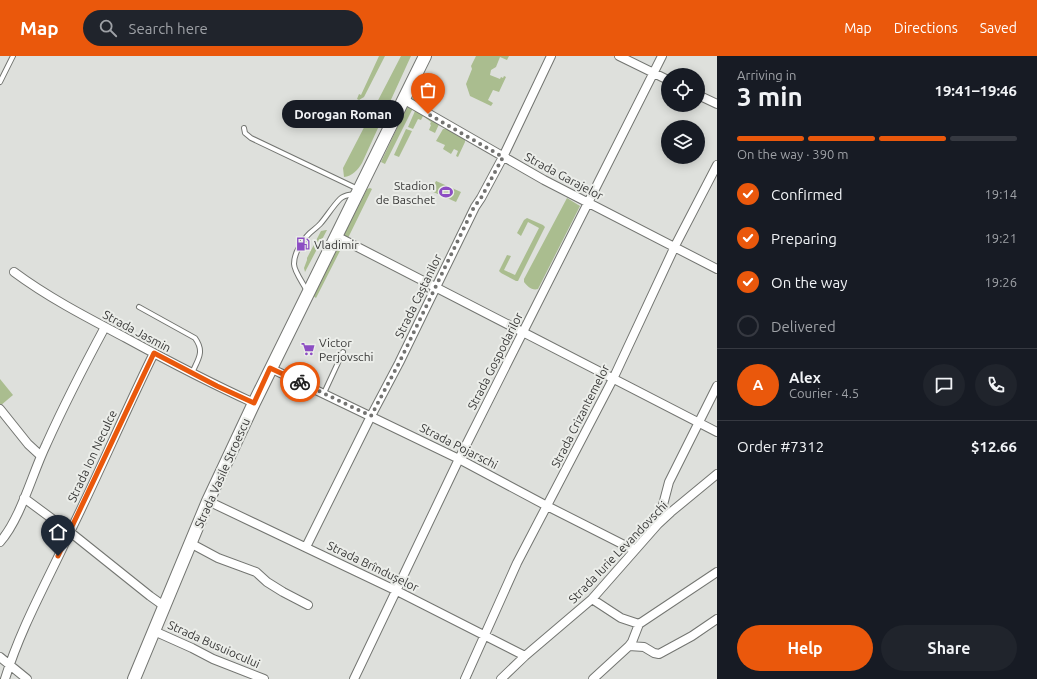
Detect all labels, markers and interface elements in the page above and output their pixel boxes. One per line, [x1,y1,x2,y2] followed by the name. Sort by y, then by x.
[83,10,363,46] search box
[20,17,59,39] text: Map
[97,17,119,39] icon: search
[129,20,208,37] text: Search here
[844,20,872,36] text: Map
[894,20,958,36] text: Directions
[980,20,1017,36] text: Saved
[661,68,705,164] map controls
[661,68,705,112] button: locate
[737,68,796,82] text: Arriving in
[411,73,445,114] pin
[417,79,439,101] icon: bag
[737,82,803,111] text: 3 min
[934,82,1017,99] text: 19:41–19:46
[282,100,404,128] callout: Dorogan Roman
[294,107,392,121] text: Dorogan Roman
[661,120,705,164] button: layers
[737,147,849,161] text: On the way · 390 m
[523,150,606,202] street label: Strada Garajelor
[376,179,435,206] place label: Stadion de Baschet
[737,183,759,205] icon: check
[438,184,454,200] sports icon: Stadion de Baschet
[771,186,843,203] text: Confirmed
[984,187,1017,201] text: 19:14
[737,227,759,249] icon: check
[771,230,837,247] text: Preparing
[984,231,1017,245] text: 19:21
[295,236,311,252] fuel station icon: Vladimir
[314,238,359,251] place label: Vladimir
[392,252,444,340] street label: Strada Caștanilor
[737,271,759,293] icon: check
[771,274,847,291] text: On the way
[984,275,1017,289] text: 19:26
[101,308,173,354] street label: Strada Jasmin
[465,310,525,412] street label: Strada Gospodarilor
[771,318,836,335] text: Delivered
[319,336,374,363] place label: Victor Perjovschi
[300,341,316,357] supermarket icon: Victor Perjovschi
[280,362,320,402] courier
[548,362,612,470] street label: Strada Crizantemelor
[923,364,965,406] button: chat
[975,364,1017,406] button: phone
[789,369,821,386] text: Alex
[289,371,311,393] icon: bike
[753,376,763,393] text: A
[789,386,859,400] text: Courier · 4.5
[65,408,119,504] street label: Strada Ion Neculce
[192,416,252,530] street label: Strada Vasile Stroescu
[418,421,500,471] street label: Strada Pojarschi
[737,438,824,455] text: Order #7312
[971,438,1017,455] text: $12.66
[566,498,670,606] street label: Strada Iurie Levandovschi
[41,515,75,556] pin
[47,521,69,543] icon: home
[325,538,421,594] street label: Strada Brîndușelor
[166,618,262,670] street label: Strada Busuiocului
[737,625,873,671] button: Help
[881,625,1017,671] button: Share

